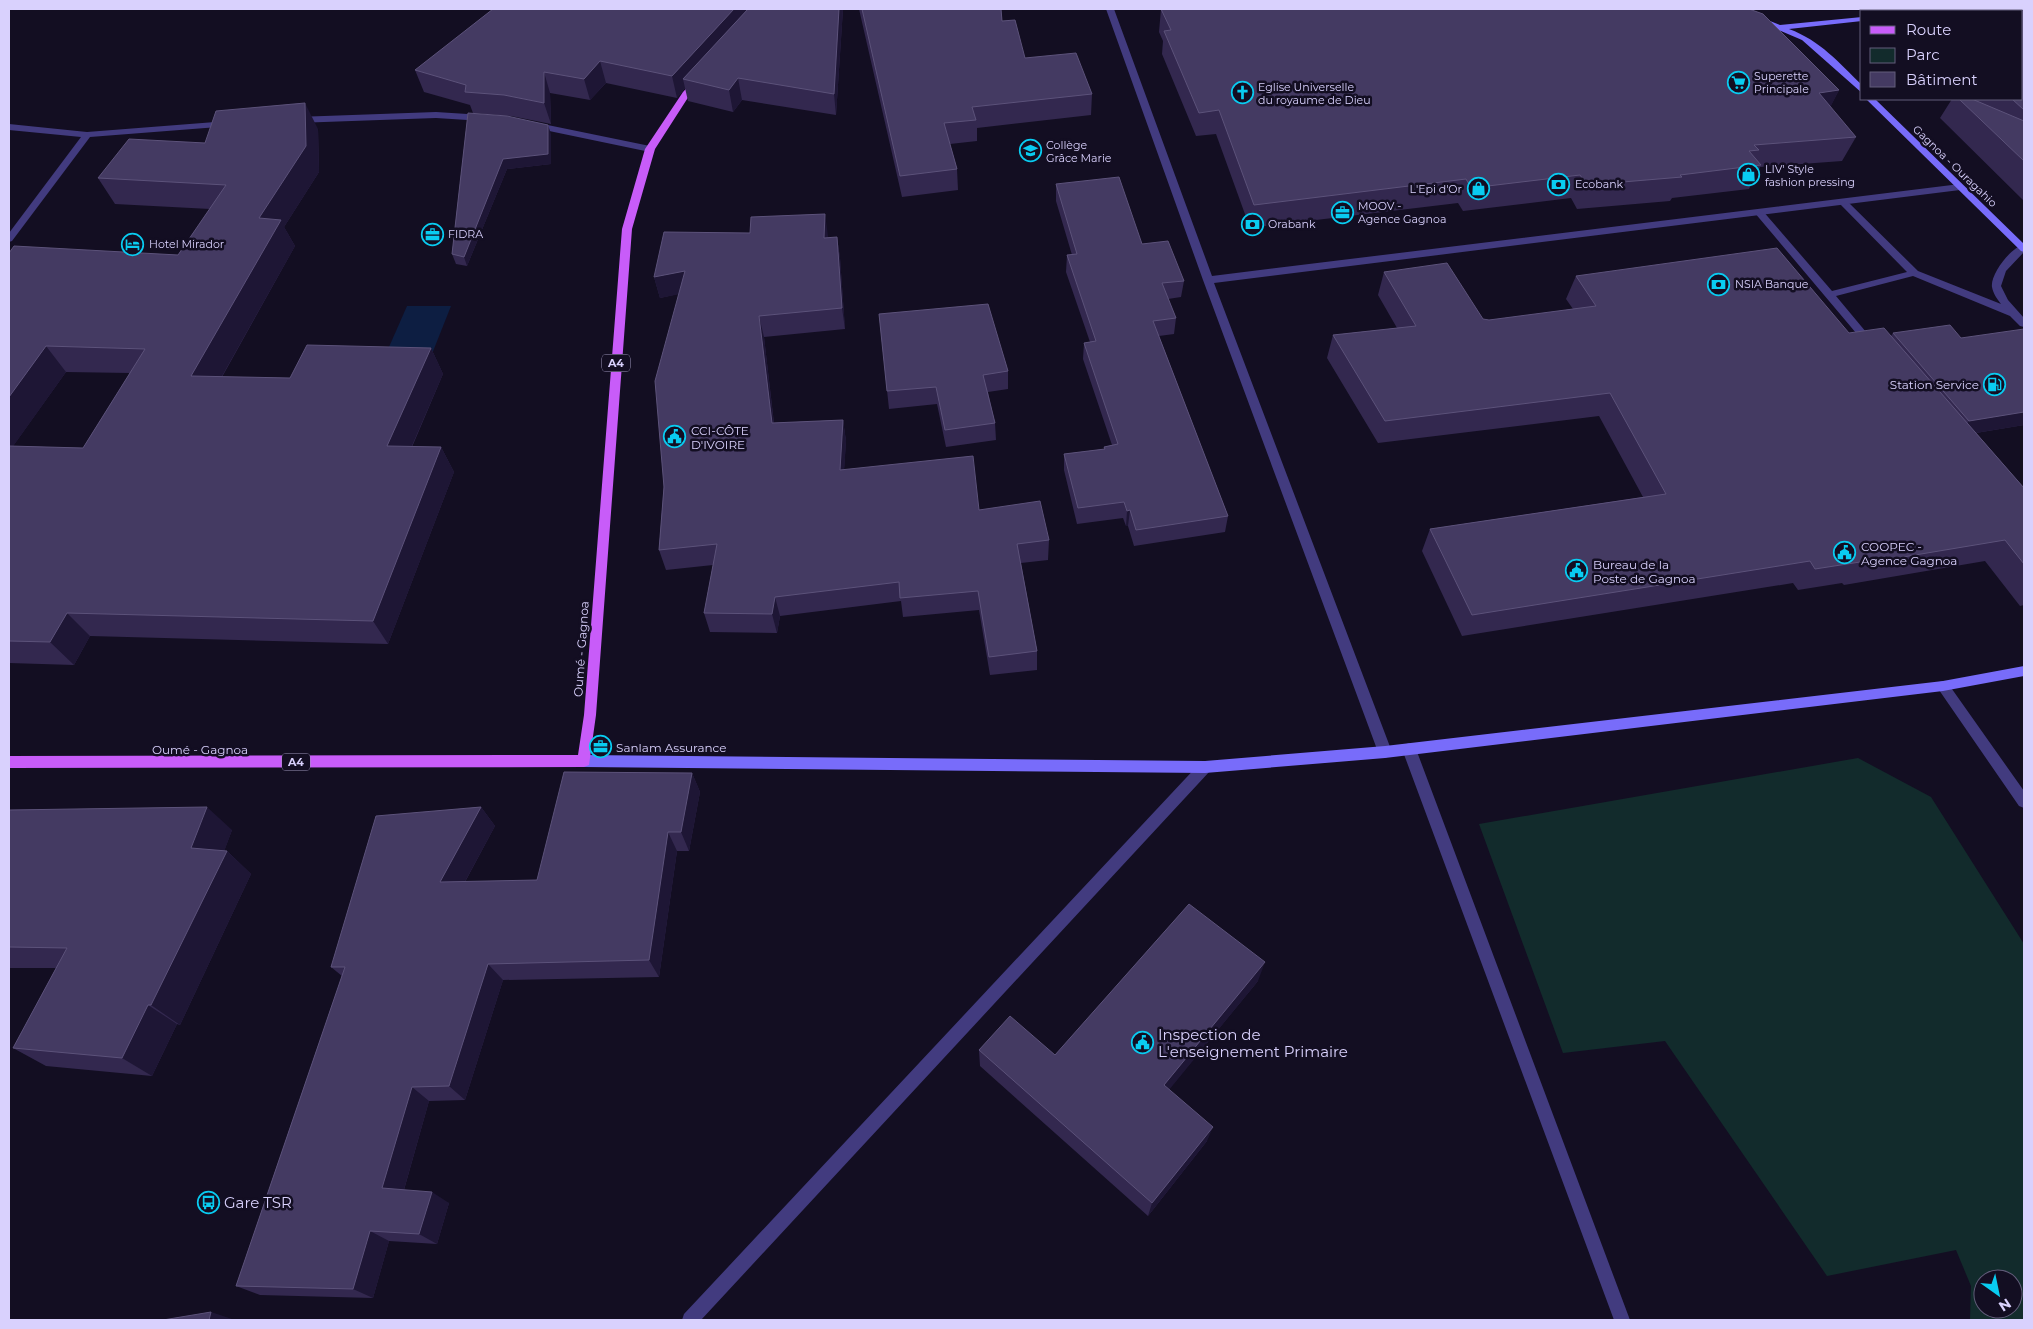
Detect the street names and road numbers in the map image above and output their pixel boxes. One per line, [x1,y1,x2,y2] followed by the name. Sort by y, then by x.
[1910,122,2000,210] street label: Gagnoa - Ouragahio
[602,354,630,372] road number: A4
[570,600,592,698] street label: Oumé - Gagnoa
[152,742,248,757] street label: Oumé - Gagnoa
[282,754,310,770] road number: A4

